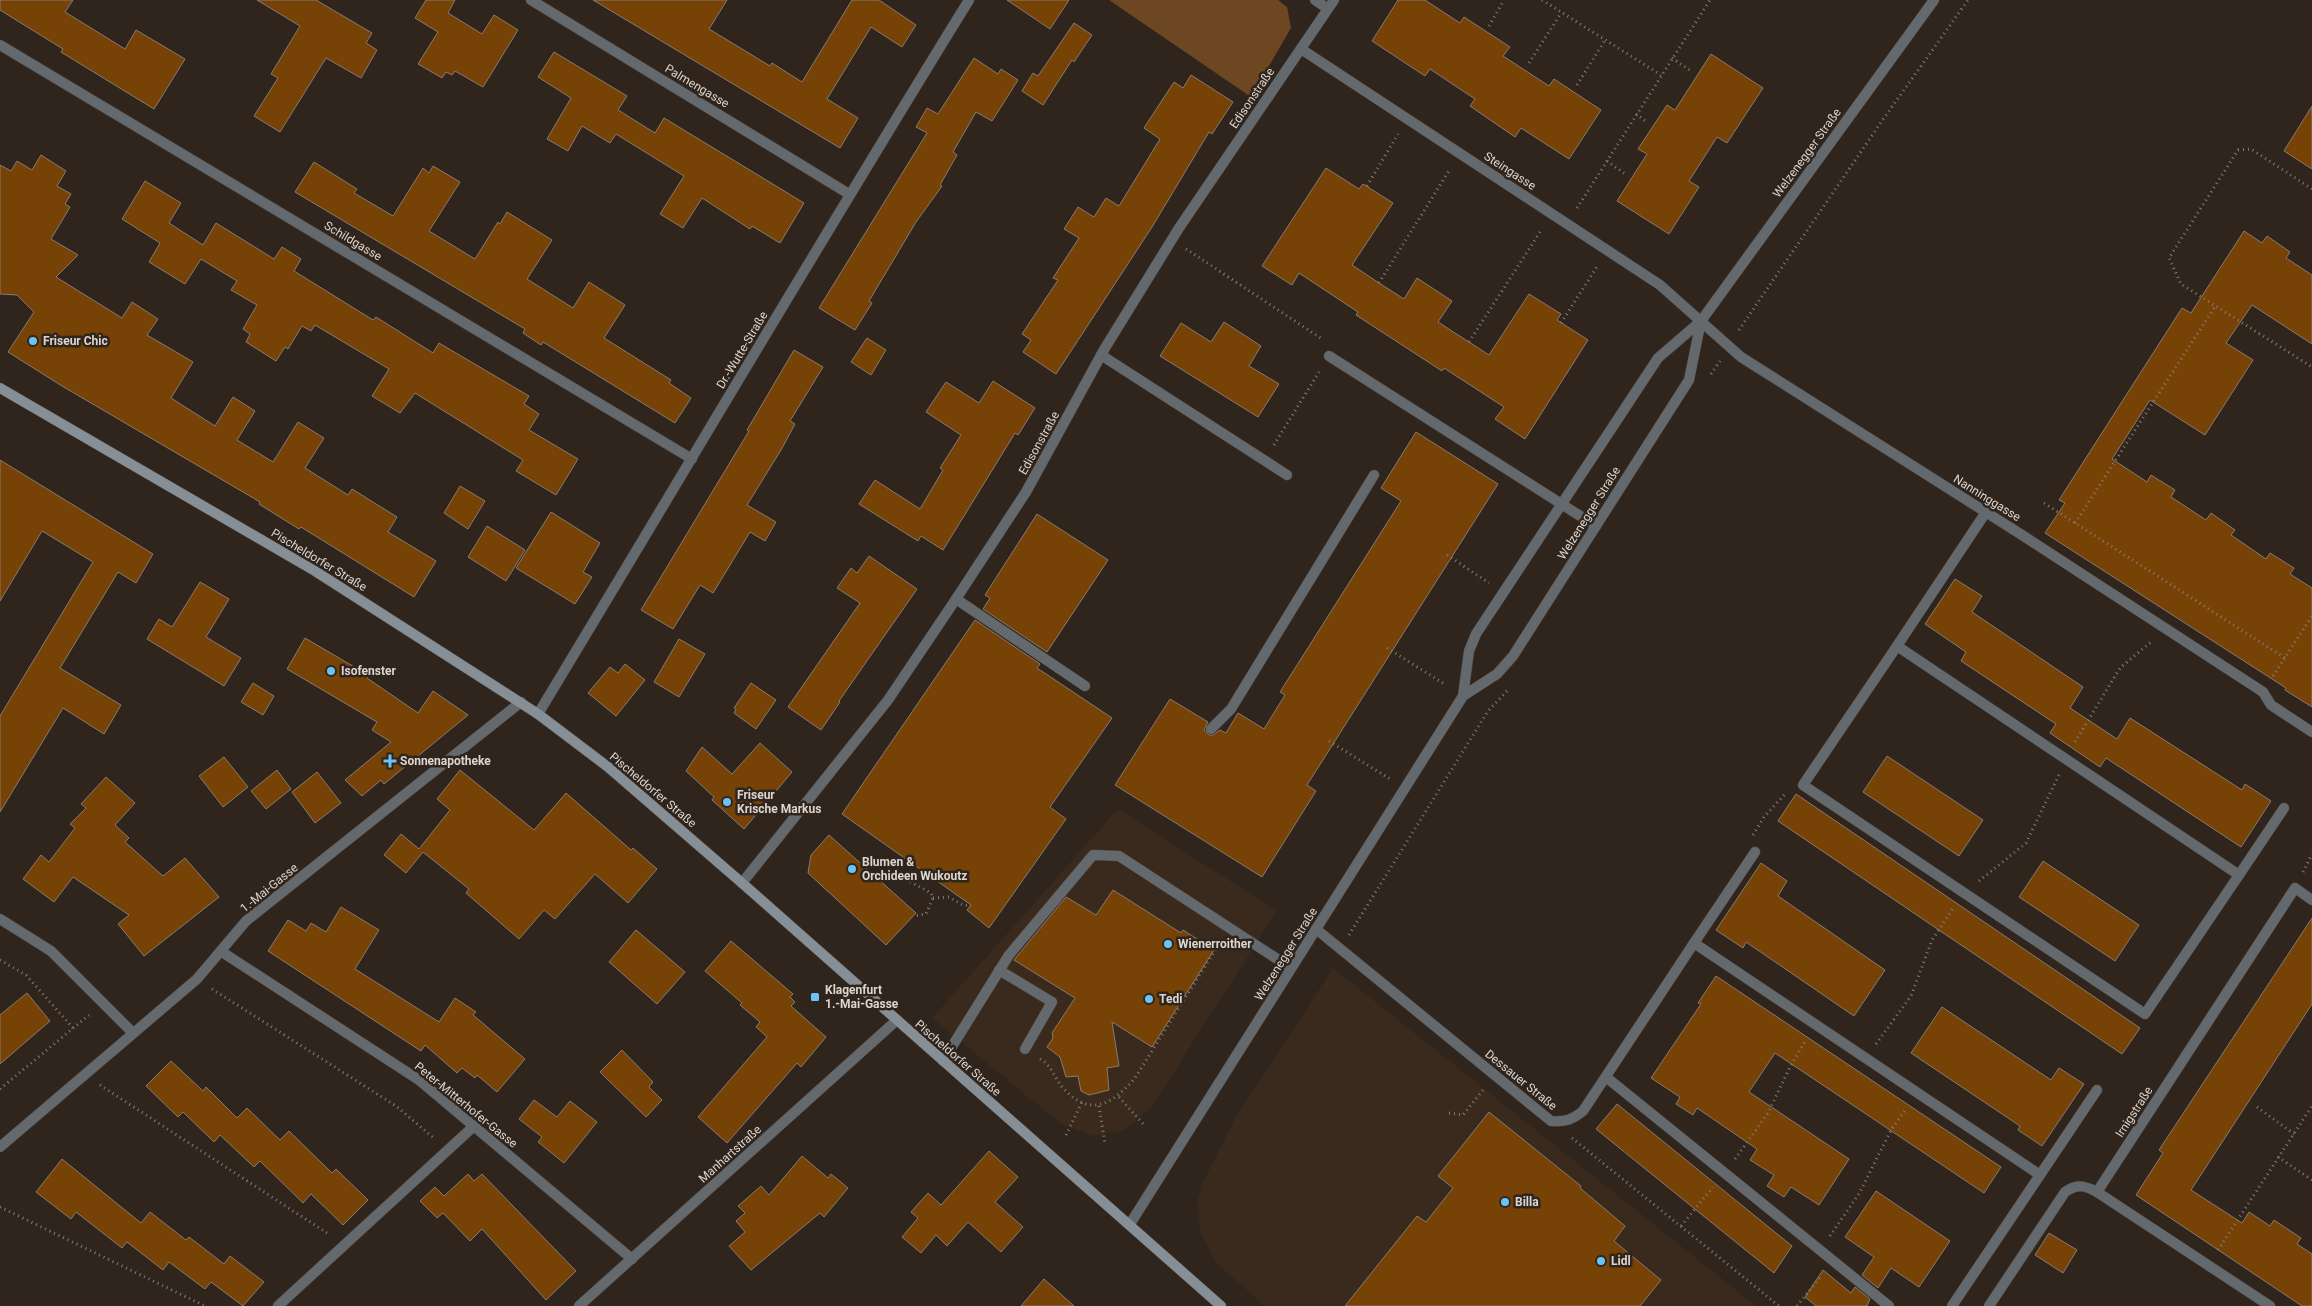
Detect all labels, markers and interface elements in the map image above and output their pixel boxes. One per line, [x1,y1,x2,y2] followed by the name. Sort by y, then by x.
[662,61,732,111] street label: Palmengasse
[1227,65,1277,131] street label: Edisonstraße
[1770,106,1844,200] street label: Welzenegger Straße
[1481,149,1539,193] street label: Steingasse
[322,218,384,264] street label: Schildgasse
[714,309,770,391] street label: Dr.-Wutte-Straße
[43,334,108,348] place label: Friseur Chic
[27,335,39,347] marker: Friseur Chic
[1016,409,1062,477] street label: Edisonstraße
[1555,464,1623,562] street label: Welzenegger Straße
[1951,472,2023,524] street label: Nanninggasse
[269,526,369,594] street label: Pischeldorfer Straße
[341,664,397,678] place label: Isofenster
[325,665,337,677] marker: Isofenster
[607,750,699,830] street label: Pischeldorfer Straße
[400,754,491,768] place label: Sonnenapotheke
[384,755,396,767] marker: Sonnenapotheke
[737,788,821,816] place label: Friseur Krische Markus
[721,796,733,808] marker: Friseur Krische Markus
[862,855,967,883] place label: Blumen & Orchideen Wukoutz
[237,861,301,915] street label: 1.-Mai-Gasse
[846,863,858,875] marker: Blumen & Orchideen Wukoutz
[1252,905,1320,1003] street label: Welzenegger Straße
[1178,937,1252,951] place label: Wienerroither
[1162,938,1174,950] marker: Wienerroither
[825,983,899,1011] place label: Klagenfurt 1.-Mai-Gasse
[809,991,821,1003] marker: Klagenfurt 1.-Mai-Gasse
[1159,992,1182,1006] place label: Tedi
[1143,993,1155,1005] marker: Tedi
[912,1017,1004,1099] street label: Pischeldorfer Straße
[1482,1047,1560,1113] street label: Dessauer Straße
[412,1059,520,1151] street label: Peter-Mitterhofer-Gasse
[2112,1084,2156,1140] street label: Irnigstraße
[696,1122,764,1186] street label: Manhartstraße
[1515,1195,1539,1209] place label: Billa
[1499,1196,1511,1208] marker: Billa
[1611,1254,1631,1268] place label: Lidl
[1595,1255,1607,1267] marker: Lidl

